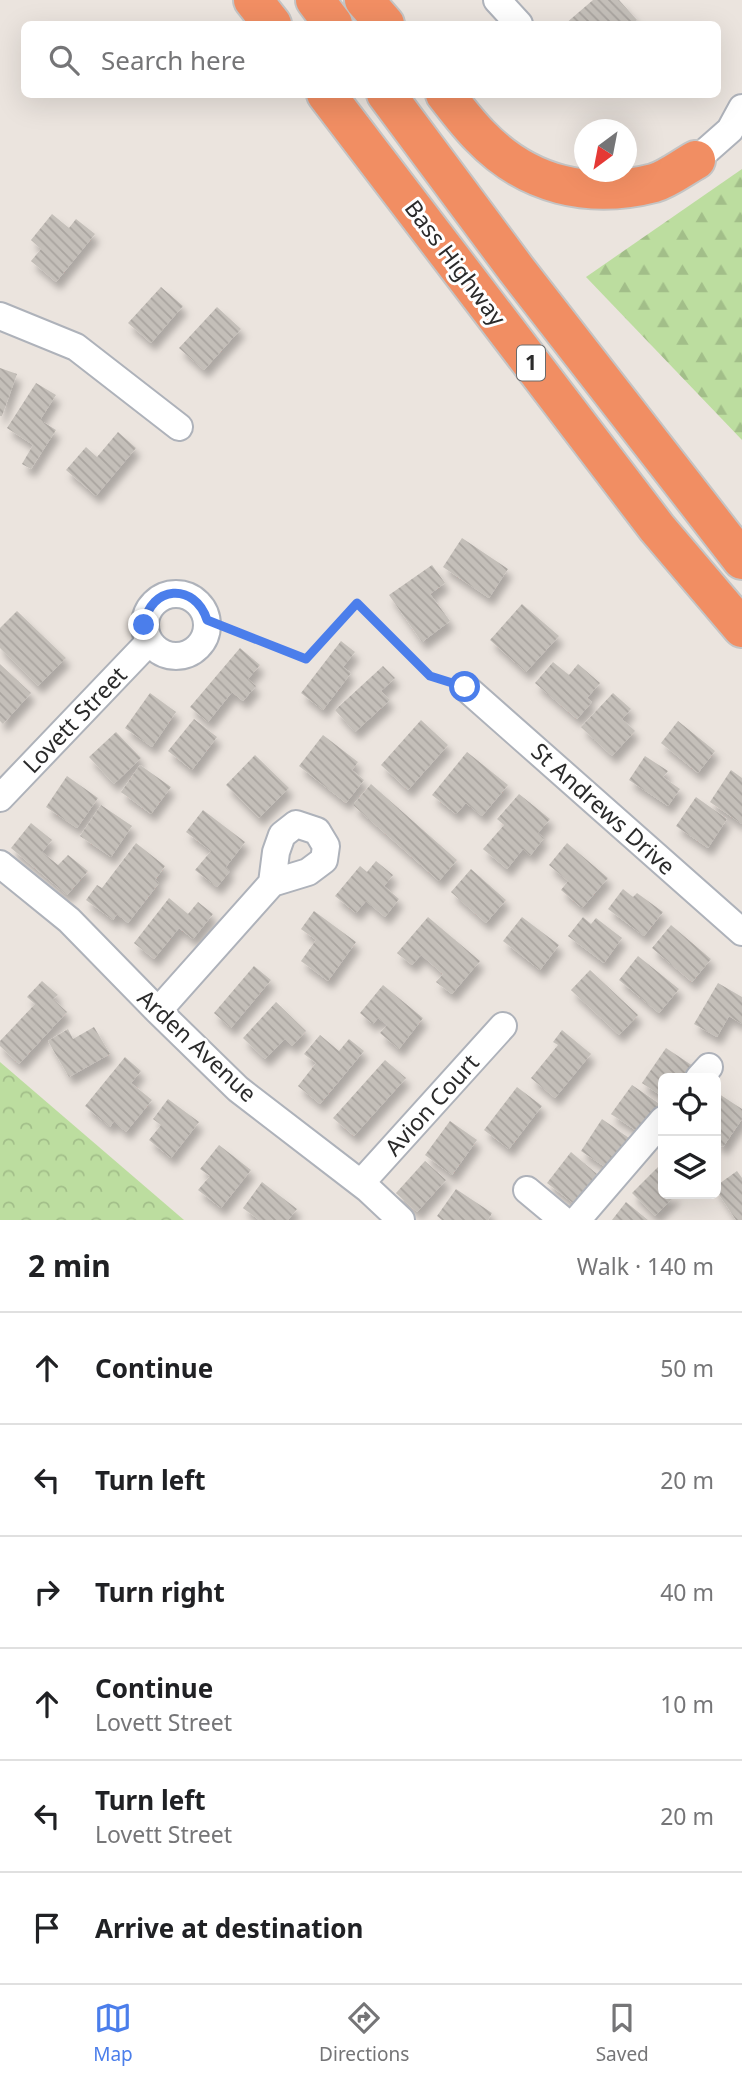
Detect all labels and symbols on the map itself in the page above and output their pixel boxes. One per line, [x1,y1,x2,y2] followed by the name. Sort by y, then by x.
[574,119,637,182] north arrow
[398,193,514,332] street label: Bass Highway
[517,346,545,380] road number: 1
[128,609,159,640] route end
[15,659,133,780] street label: Lovett Street
[449,671,480,702] route start
[525,735,683,882] street label: St Andrews Drive
[131,982,264,1109] street label: Arden Avenue
[377,1046,486,1162] street label: Avion Court

